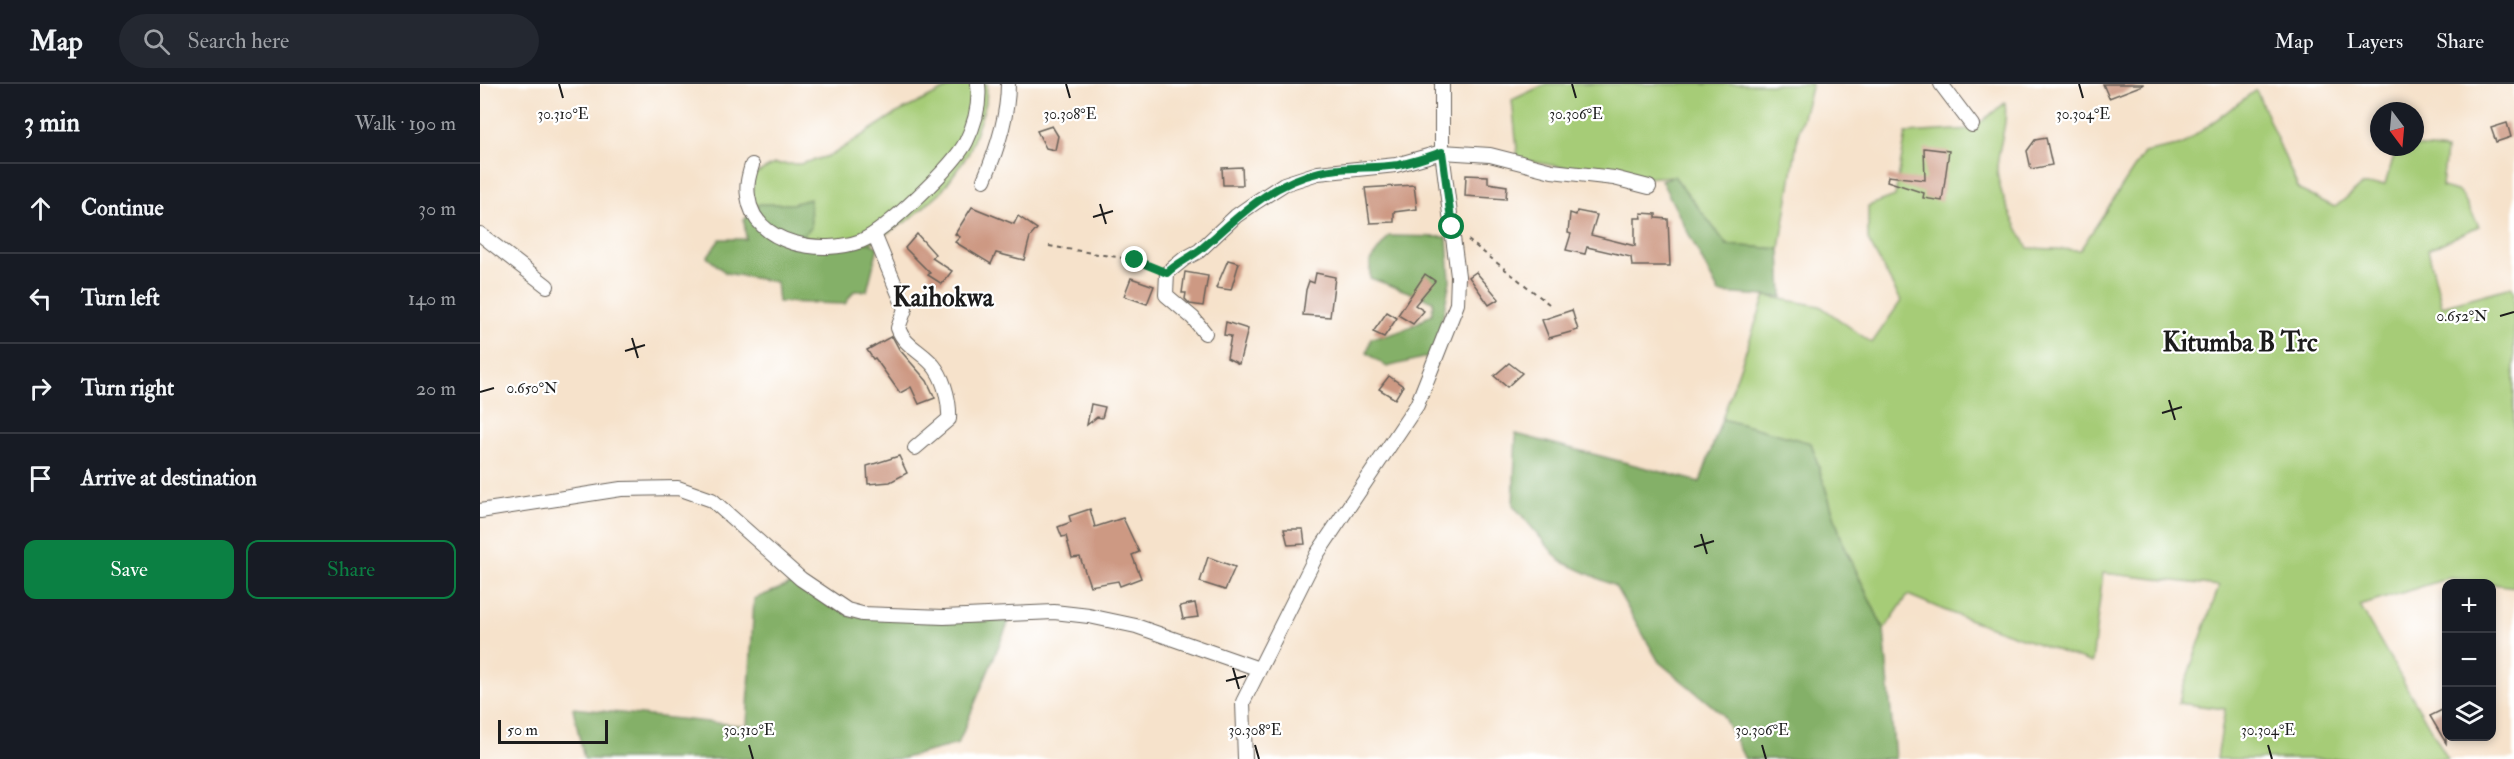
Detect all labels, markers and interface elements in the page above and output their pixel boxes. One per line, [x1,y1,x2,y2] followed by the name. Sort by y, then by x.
[119,14,539,68] search box
[30,24,83,59] text: Map
[140,25,173,58] icon: search
[188,27,289,55] text: Search here
[2274,28,2314,55] text: Map
[2347,28,2403,55] text: Layers
[2436,28,2484,55] text: Share
[2370,102,2424,156] north arrow
[537,105,589,124] text: 30.310°E
[1044,105,1097,124] text: 30.308°E
[1549,105,1603,124] text: 30.306°E
[2056,105,2110,124] text: 30.304°E
[24,107,80,139] text: 3 min
[355,111,456,136] text: Walk · 190 m
[24,192,57,225] icon: ahead
[81,194,164,222] text: Continue
[418,196,456,221] text: 30 m
[1438,213,1464,239] route start
[1121,246,1147,272] route end
[24,282,57,315] icon: left
[893,282,995,314] district label: Kaihokwa
[81,284,160,312] text: Turn left
[408,286,456,311] text: 140 m
[2436,307,2488,326] text: 0.652°N
[2163,327,2318,359] district label: Kitumba B Trc
[24,372,57,405] icon: right
[81,374,174,402] text: Turn right
[416,376,456,401] text: 20 m
[506,379,558,398] text: 0.650°N
[24,462,57,495] icon: arrive
[81,464,257,492] text: Arrive at destination
[24,540,234,599] button: Save
[246,540,456,599] button: Share
[2442,579,2496,741] map controls
[2442,579,2496,633] button: +
[2442,633,2496,687] button: −
[2442,687,2496,741] button: layers
[498,717,608,744] scale bar
[507,720,538,740] text: 50 m
[723,721,775,740] text: 30.310°E
[1229,721,1282,740] text: 30.308°E
[1735,721,1789,740] text: 30.306°E
[2241,721,2295,740] text: 30.304°E

